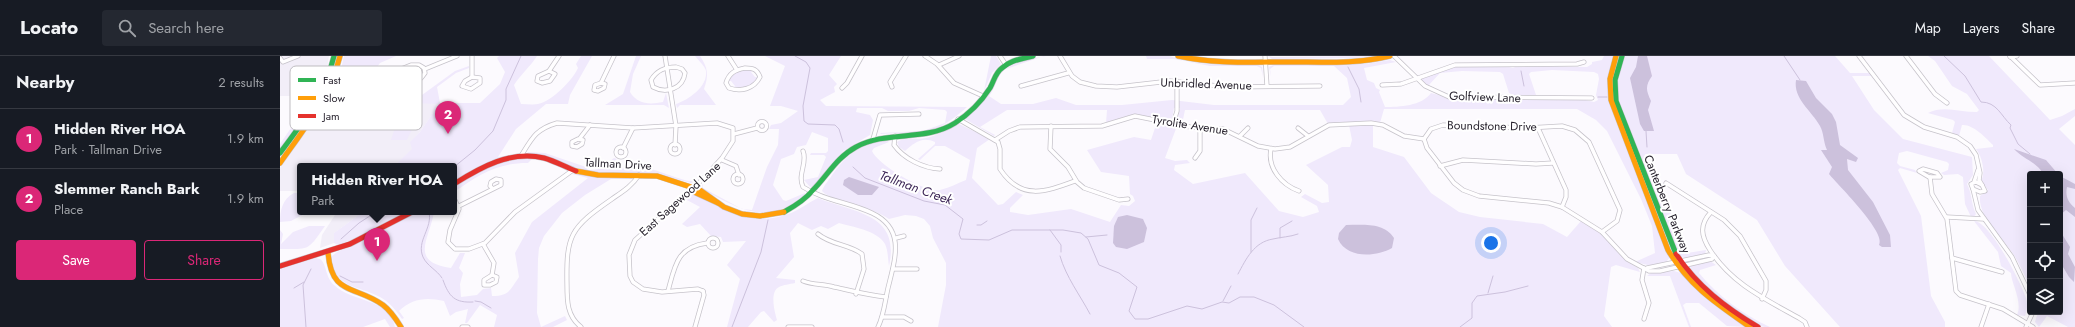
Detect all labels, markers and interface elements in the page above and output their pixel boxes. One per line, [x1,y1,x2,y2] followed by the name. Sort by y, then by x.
[102,10,382,46] search box
[20,14,78,41] text: Locato
[116,17,138,39] icon: search
[148,17,224,39] text: Search here
[1915,18,1941,38] text: Map
[1963,18,1999,38] text: Layers
[2021,18,2055,38] text: Share
[290,66,422,130] legend
[16,70,74,94] text: Nearby
[323,72,341,88] text: Fast
[218,73,264,92] text: 2 results
[1160,73,1252,95] street label: Unbridled Avenue
[1449,87,1521,107] street label: Golfview Lane
[323,90,345,106] text: Slow
[435,101,461,134] pin: 2
[321,108,340,124] text: Jam
[1151,110,1229,140] street label: Tyrolite Avenue
[1447,116,1537,136] street label: Boundstone Drive
[54,118,186,140] text: Hidden River HOA
[26,129,32,148] text: 1
[227,129,264,148] text: 1.9 km
[54,140,162,159] text: Park · Tallman Drive
[1639,152,1695,257] street label: Canterberry Parkway
[584,153,652,175] street label: Tallman Drive
[635,157,725,241] street label: East Sagewood Lane
[297,163,457,215] popup
[877,165,955,210] water label: Tallman Creek
[311,169,443,191] text: Hidden River HOA
[2027,171,2063,315] map controls
[2027,171,2063,207] button: +
[54,178,200,200] text: Slemmer Ranch Bark
[25,189,33,208] text: 2
[227,189,264,208] text: 1.9 km
[311,191,334,210] text: Park
[54,200,83,219] text: Place
[2027,207,2063,243] button: −
[364,228,390,261] pin: 1
[1481,233,1501,253] your location
[16,240,136,280] button: Save
[144,240,264,280] button: Share
[2027,243,2063,279] button: locate
[2027,279,2063,315] button: layers

